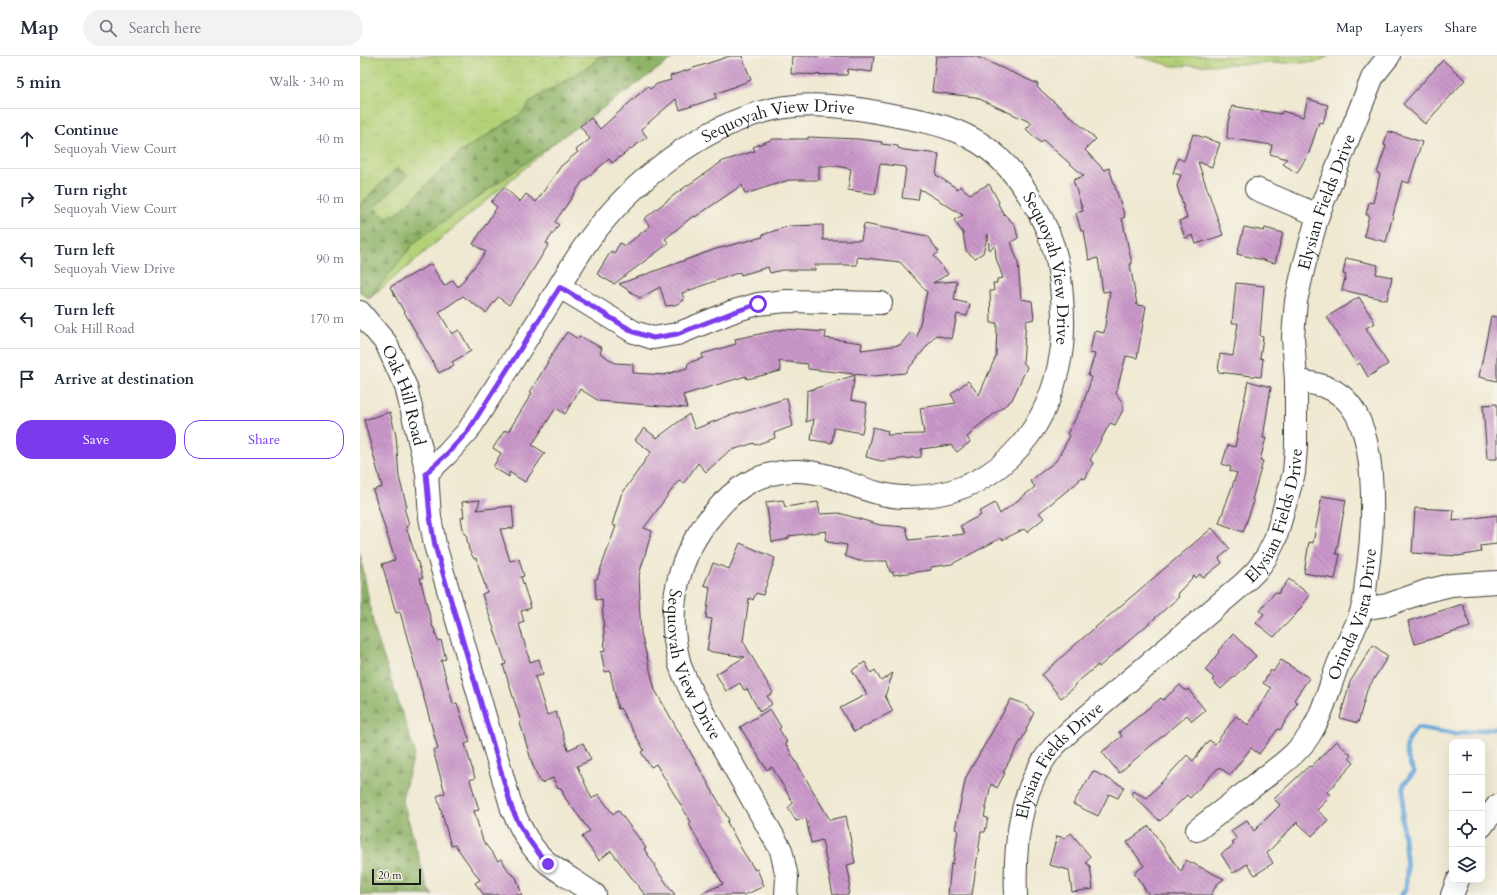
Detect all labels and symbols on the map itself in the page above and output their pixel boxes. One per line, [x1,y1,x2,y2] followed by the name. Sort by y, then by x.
[697,94,856,148] street label: Sequoyah View Drive
[1292,130,1361,273] street label: Elysian Fields Drive
[1017,188,1074,346] street label: Sequoyah View Drive
[749,295,767,313] route start
[376,341,431,448] street label: Oak Hill Road
[1240,448,1308,588] street label: Elysian Fields Drive
[1322,547,1382,683] street label: Orinda Vista Drive
[662,587,727,744] street label: Sequoyah View Drive
[1010,697,1108,821] street label: Elysian Fields Drive
[539,855,557,873] route end
[372,867,421,886] scale bar

